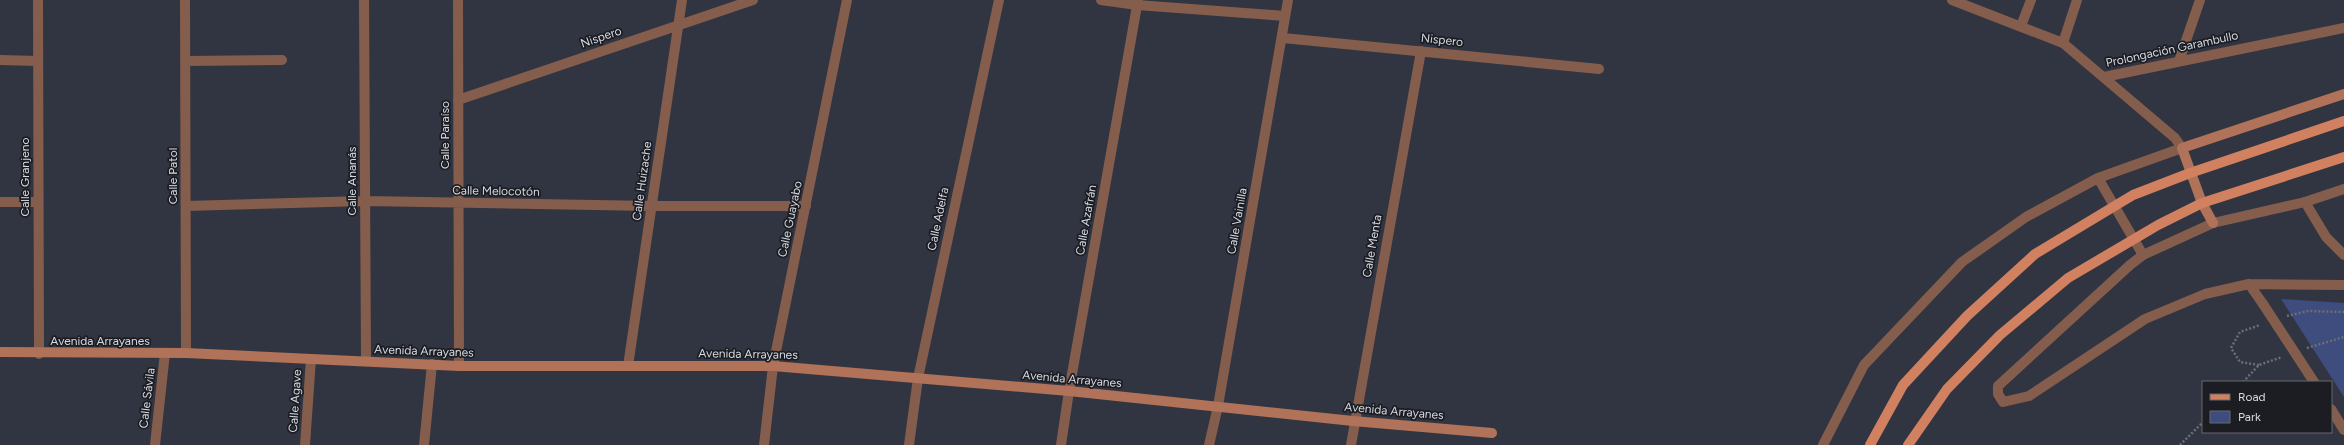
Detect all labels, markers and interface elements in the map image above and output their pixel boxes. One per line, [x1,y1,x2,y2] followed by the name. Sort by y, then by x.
[579,23,623,51] street label: Nispero
[2105,28,2239,70] street label: Prolongación Garambullo
[1420,31,1464,49] street label: Nispero
[438,101,452,169] street label: Calle Paraíso
[18,137,32,217] street label: Calle Granjeno
[630,140,655,221] street label: Calle Huizache
[345,146,359,215] street label: Calle Ananás
[166,148,180,204] street label: Calle Patol
[775,180,805,258] street label: Calle Guayabo
[452,183,540,199] street label: Calle Melocotón
[1073,184,1099,256] street label: Calle Azafrán
[924,186,952,252] street label: Calle Adelfa
[1224,187,1250,255] street label: Calle Vainilla
[1360,213,1384,279] street label: Calle Menta
[50,334,150,348] street label: Avenida Arrayanes
[374,342,474,360] street label: Avenida Arrayanes
[698,346,798,362] street label: Avenida Arrayanes
[136,367,158,429] street label: Calle Sávila
[286,368,304,433] street label: Calle Agave
[1022,368,1123,390] street label: Avenida Arrayanes
[2202,381,2332,433] legend
[2238,390,2266,404] text: Road
[1344,400,1445,422] street label: Avenida Arrayanes
[2238,410,2261,424] text: Park

